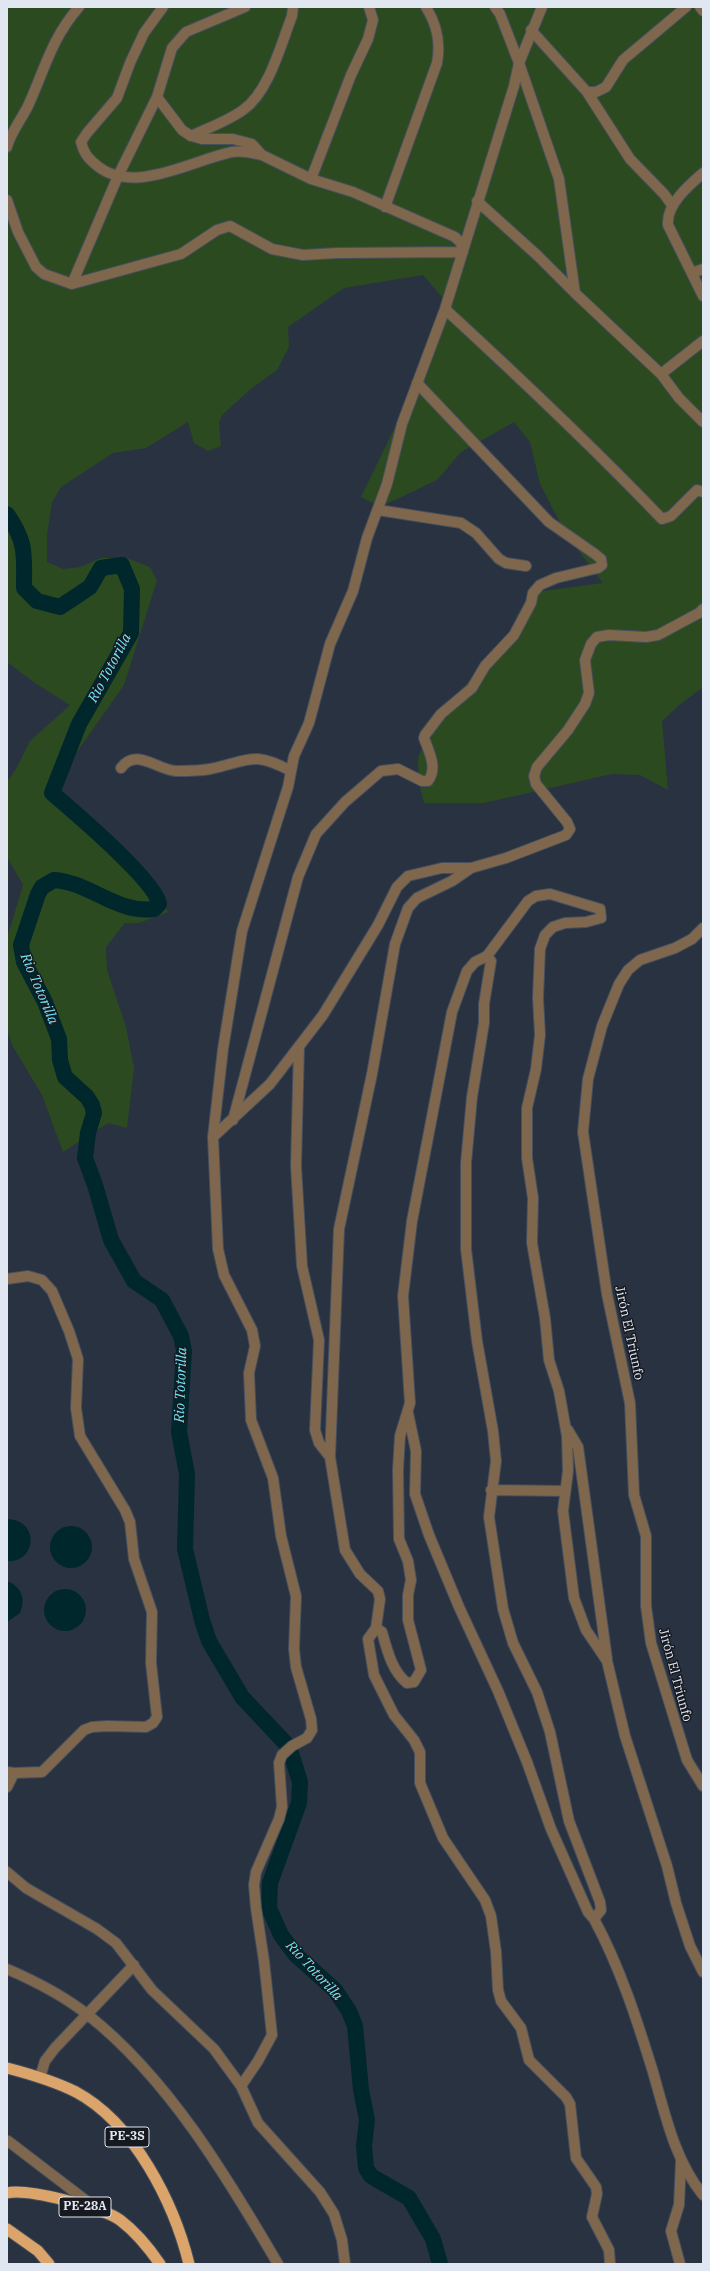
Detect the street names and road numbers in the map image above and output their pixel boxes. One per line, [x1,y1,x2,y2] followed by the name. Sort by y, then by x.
[611,1284,647,1382] street label: Jirón El Triunfo
[655,1627,695,1723] street label: Jirón El Triunfo
[105,2127,149,2147] road number: PE-3S
[59,2197,111,2217] road number: PE-28A

